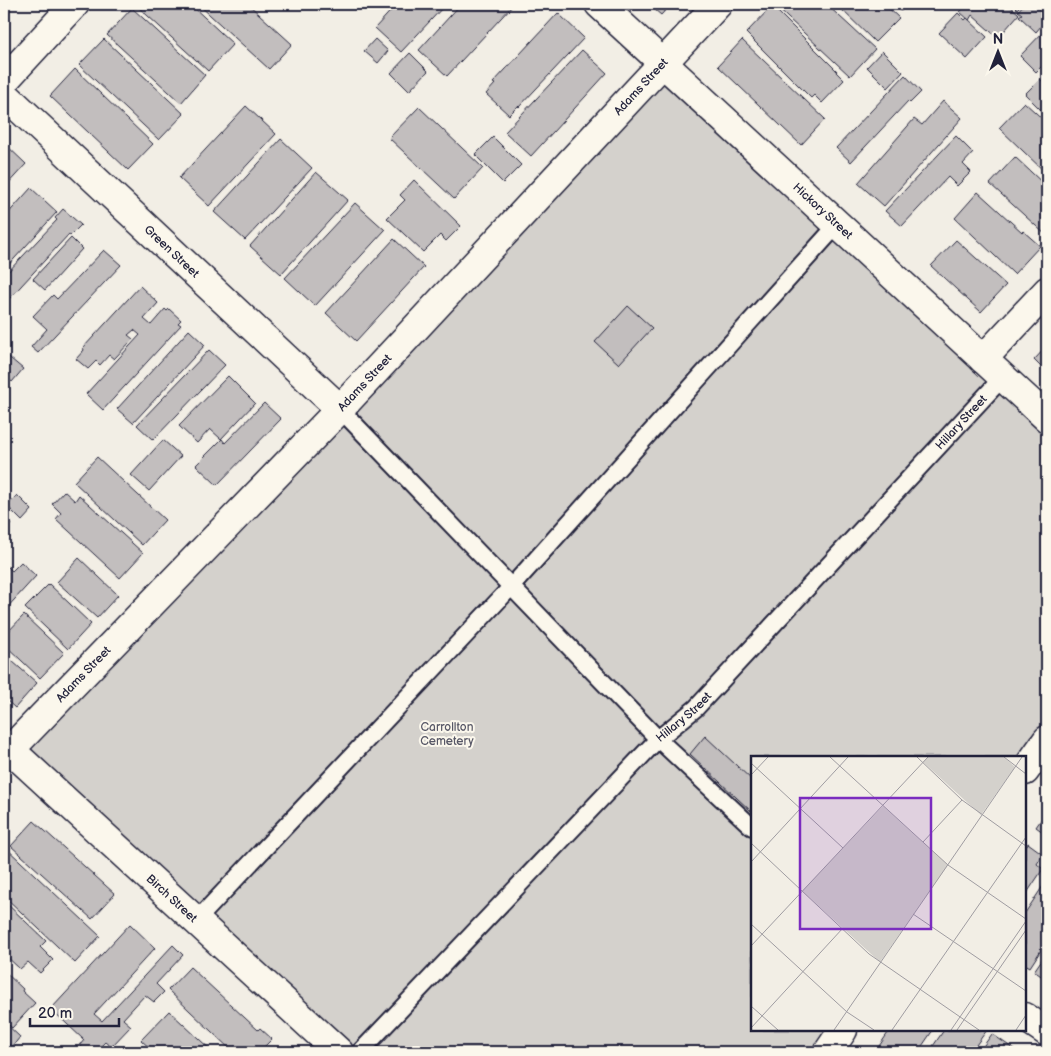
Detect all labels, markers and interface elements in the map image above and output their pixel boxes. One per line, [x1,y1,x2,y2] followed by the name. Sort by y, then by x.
[974,28,1024,78] north arrow
[993,31,1003,48] text: N
[611,55,672,119] street label: Adams Street
[790,180,856,243] street label: Hickory Street
[141,222,202,281] street label: Green Street
[335,351,395,415] street label: Adams Street
[932,392,991,453] street label: Hillary Street
[53,643,115,706] street label: Adams Street
[653,689,715,746] street label: Hillary Street
[420,720,474,749] park label: Carrollton Cemetery
[751,756,1026,1031] inset map
[143,871,200,926] street label: Birch Street
[30,996,119,1028] scale bar
[38,1004,72,1023] text: 20 m

